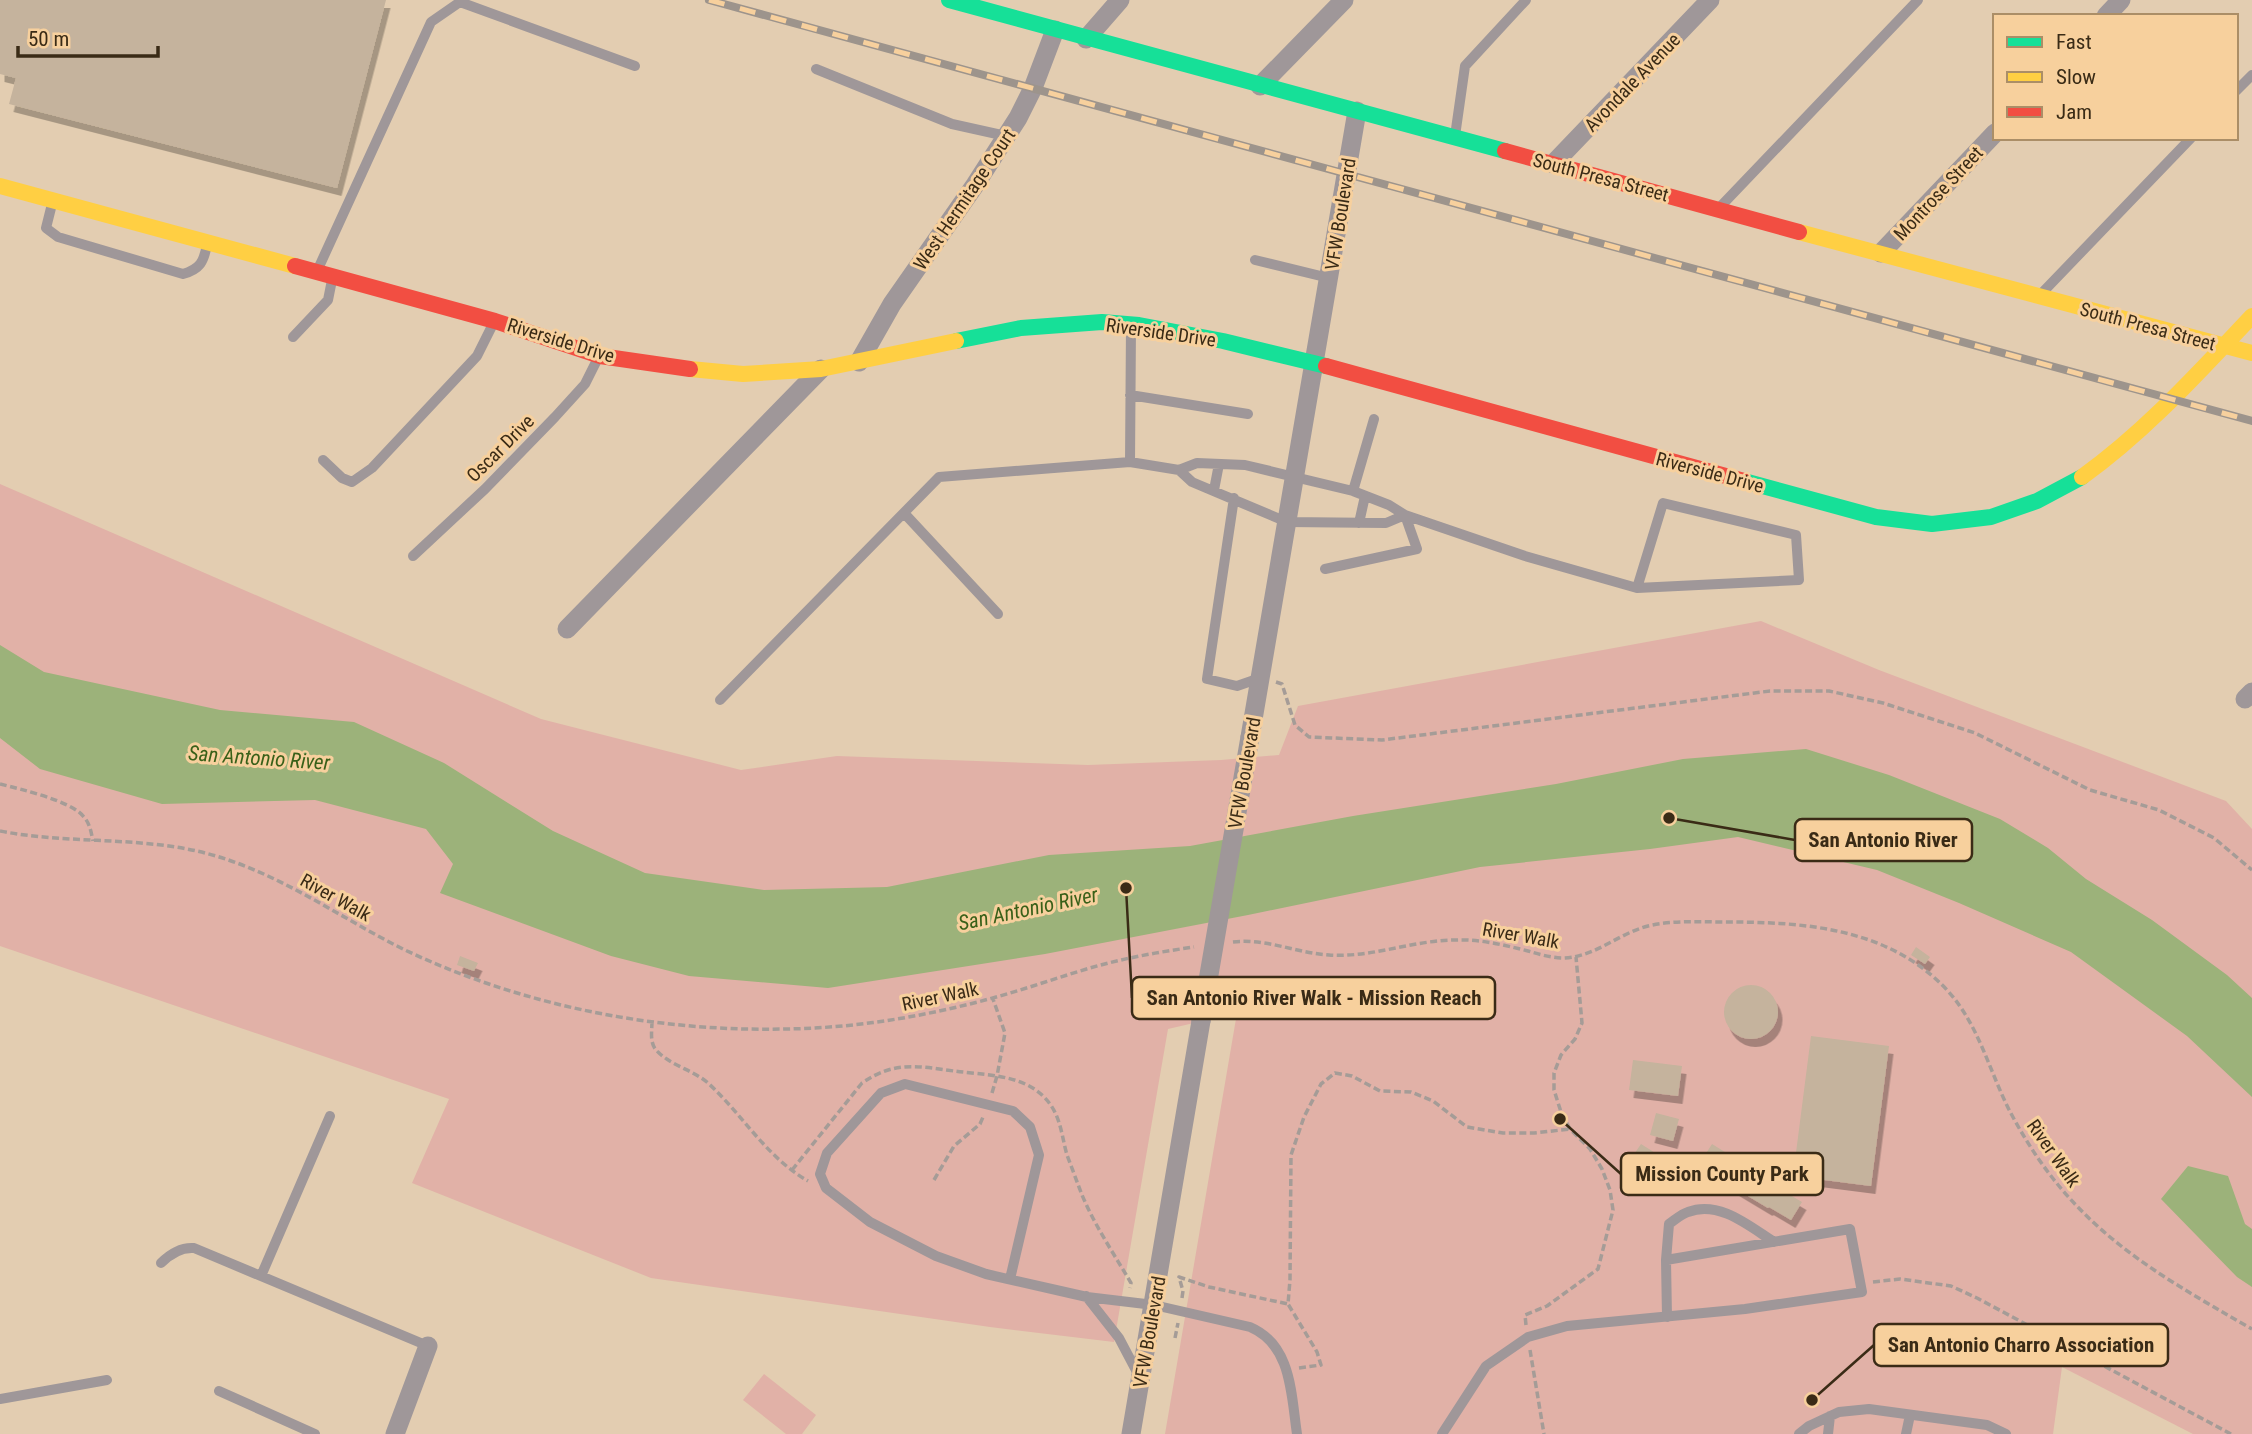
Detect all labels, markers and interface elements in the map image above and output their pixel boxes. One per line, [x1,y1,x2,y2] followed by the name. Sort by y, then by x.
[18,14,158,58] scale bar
[1993,14,2238,140] legend
[28,27,69,51] text: 50 m
[1580,28,1685,136] street label: Avondale Avenue
[2056,30,2092,54] text: Fast
[2056,65,2096,89] text: Slow
[2056,100,2092,124] text: Jam
[909,124,1020,274] street label: West Hermitage Court
[1889,142,1988,245] street label: Montrose Street
[1531,148,1671,207] street label: South Presa Street
[1320,156,1361,272] street label: VFW Boulevard
[2078,297,2218,356] street label: South Presa Street
[505,313,617,368] street label: Riverside Drive
[1104,313,1217,352] street label: Riverside Drive
[462,410,539,487] street label: Oscar Drive
[1653,447,1766,498] street label: Riverside Drive
[1223,715,1266,831] street label: VFW Boulevard
[187,741,331,775] water label: San Antonio River
[1795,819,1972,861] callout: San Antonio River
[1808,828,1958,852] text: San Antonio River
[296,869,376,927] street label: River Walk
[956,882,1101,935] water label: San Antonio River
[1481,917,1562,954] street label: River Walk
[900,977,981,1016] street label: River Walk
[1132,977,1495,1019] callout: San Antonio River Walk - Mission Reach
[1147,986,1481,1010] text: San Antonio River Walk - Mission Reach
[2022,1115,2086,1192] street label: River Walk
[1621,1153,1823,1195] callout: Mission County Park
[1635,1162,1810,1186] text: Mission County Park
[1128,1274,1171,1390] street label: VFW Boulevard
[1874,1324,2168,1366] callout: San Antonio Charro Association
[1888,1333,2154,1357] text: San Antonio Charro Association

